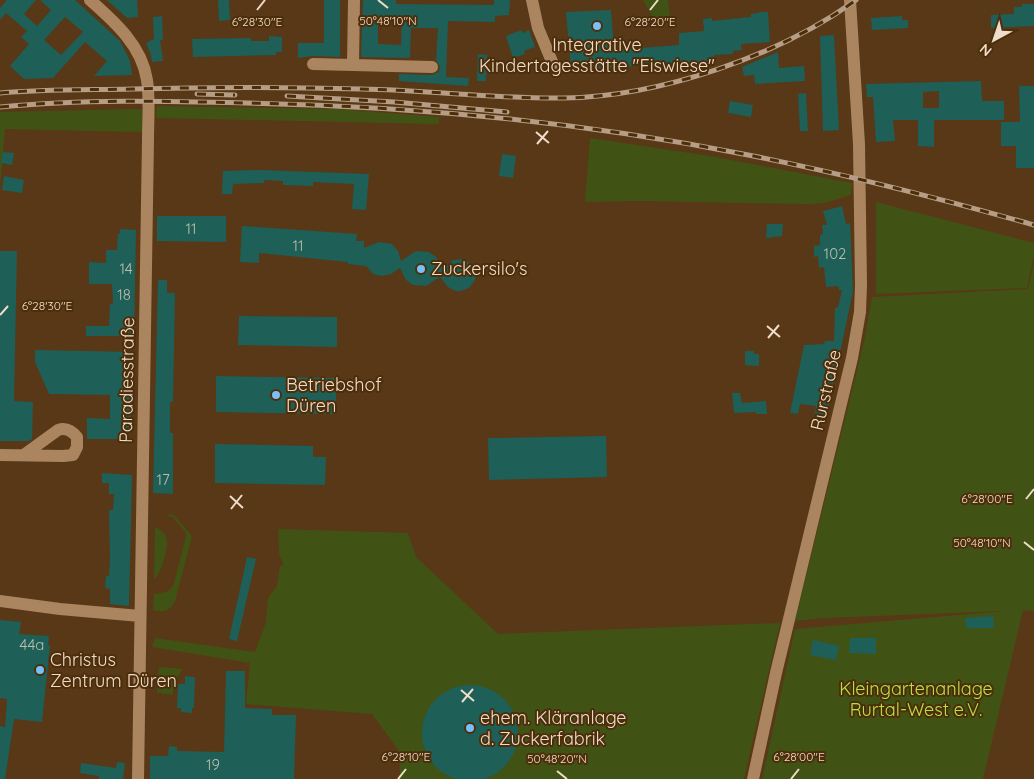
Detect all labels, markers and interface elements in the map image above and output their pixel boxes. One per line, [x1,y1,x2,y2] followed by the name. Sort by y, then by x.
[359,13,417,28] text: 50°48'10"N
[232,14,283,29] text: 6°28'30"E
[624,14,676,29] text: 6°28'20"E
[969,15,1019,65] north arrow
[591,20,603,32] marker: Integrative Kindertagesstätte "Eiswiese"
[479,33,715,77] place label: Integrative Kindertagesstätte "Eiswiese"
[976,40,995,60] text: N
[185,219,197,238] house number: 11
[292,236,304,255] house number: 11
[824,244,846,263] house number: 102
[431,257,527,280] place label: Zuckersilo's
[119,259,133,278] house number: 14
[415,263,427,275] marker: Zuckersilo's
[117,285,131,304] house number: 18
[22,298,73,313] text: 6°28'30"E
[114,317,139,443] street label: Paradiesstraße
[805,347,846,433] street label: Rurstraße
[286,373,382,417] place label: Betriebshof Düren
[270,389,282,401] marker: Betriebshof Düren
[156,470,170,489] house number: 17
[961,491,1013,506] text: 6°28'00"E
[953,535,1011,550] text: 50°48'10"N
[20,635,44,654] house number: 44a
[50,648,177,692] place label: Christus Zentrum Düren
[34,664,46,676] marker: Christus Zentrum Düren
[839,677,993,721] park label: Kleingartenanlage Rurtal-West e.V.
[480,706,626,750] place label: ehem. Kläranlage d. Zuckerfabrik
[464,722,476,734] marker: ehem. Kläranlage d. Zuckerfabrik
[382,749,431,764] text: 6°28'10"E
[773,749,825,764] text: 6°28'00"E
[527,751,587,766] text: 50°48'20"N
[206,755,220,774] house number: 19

